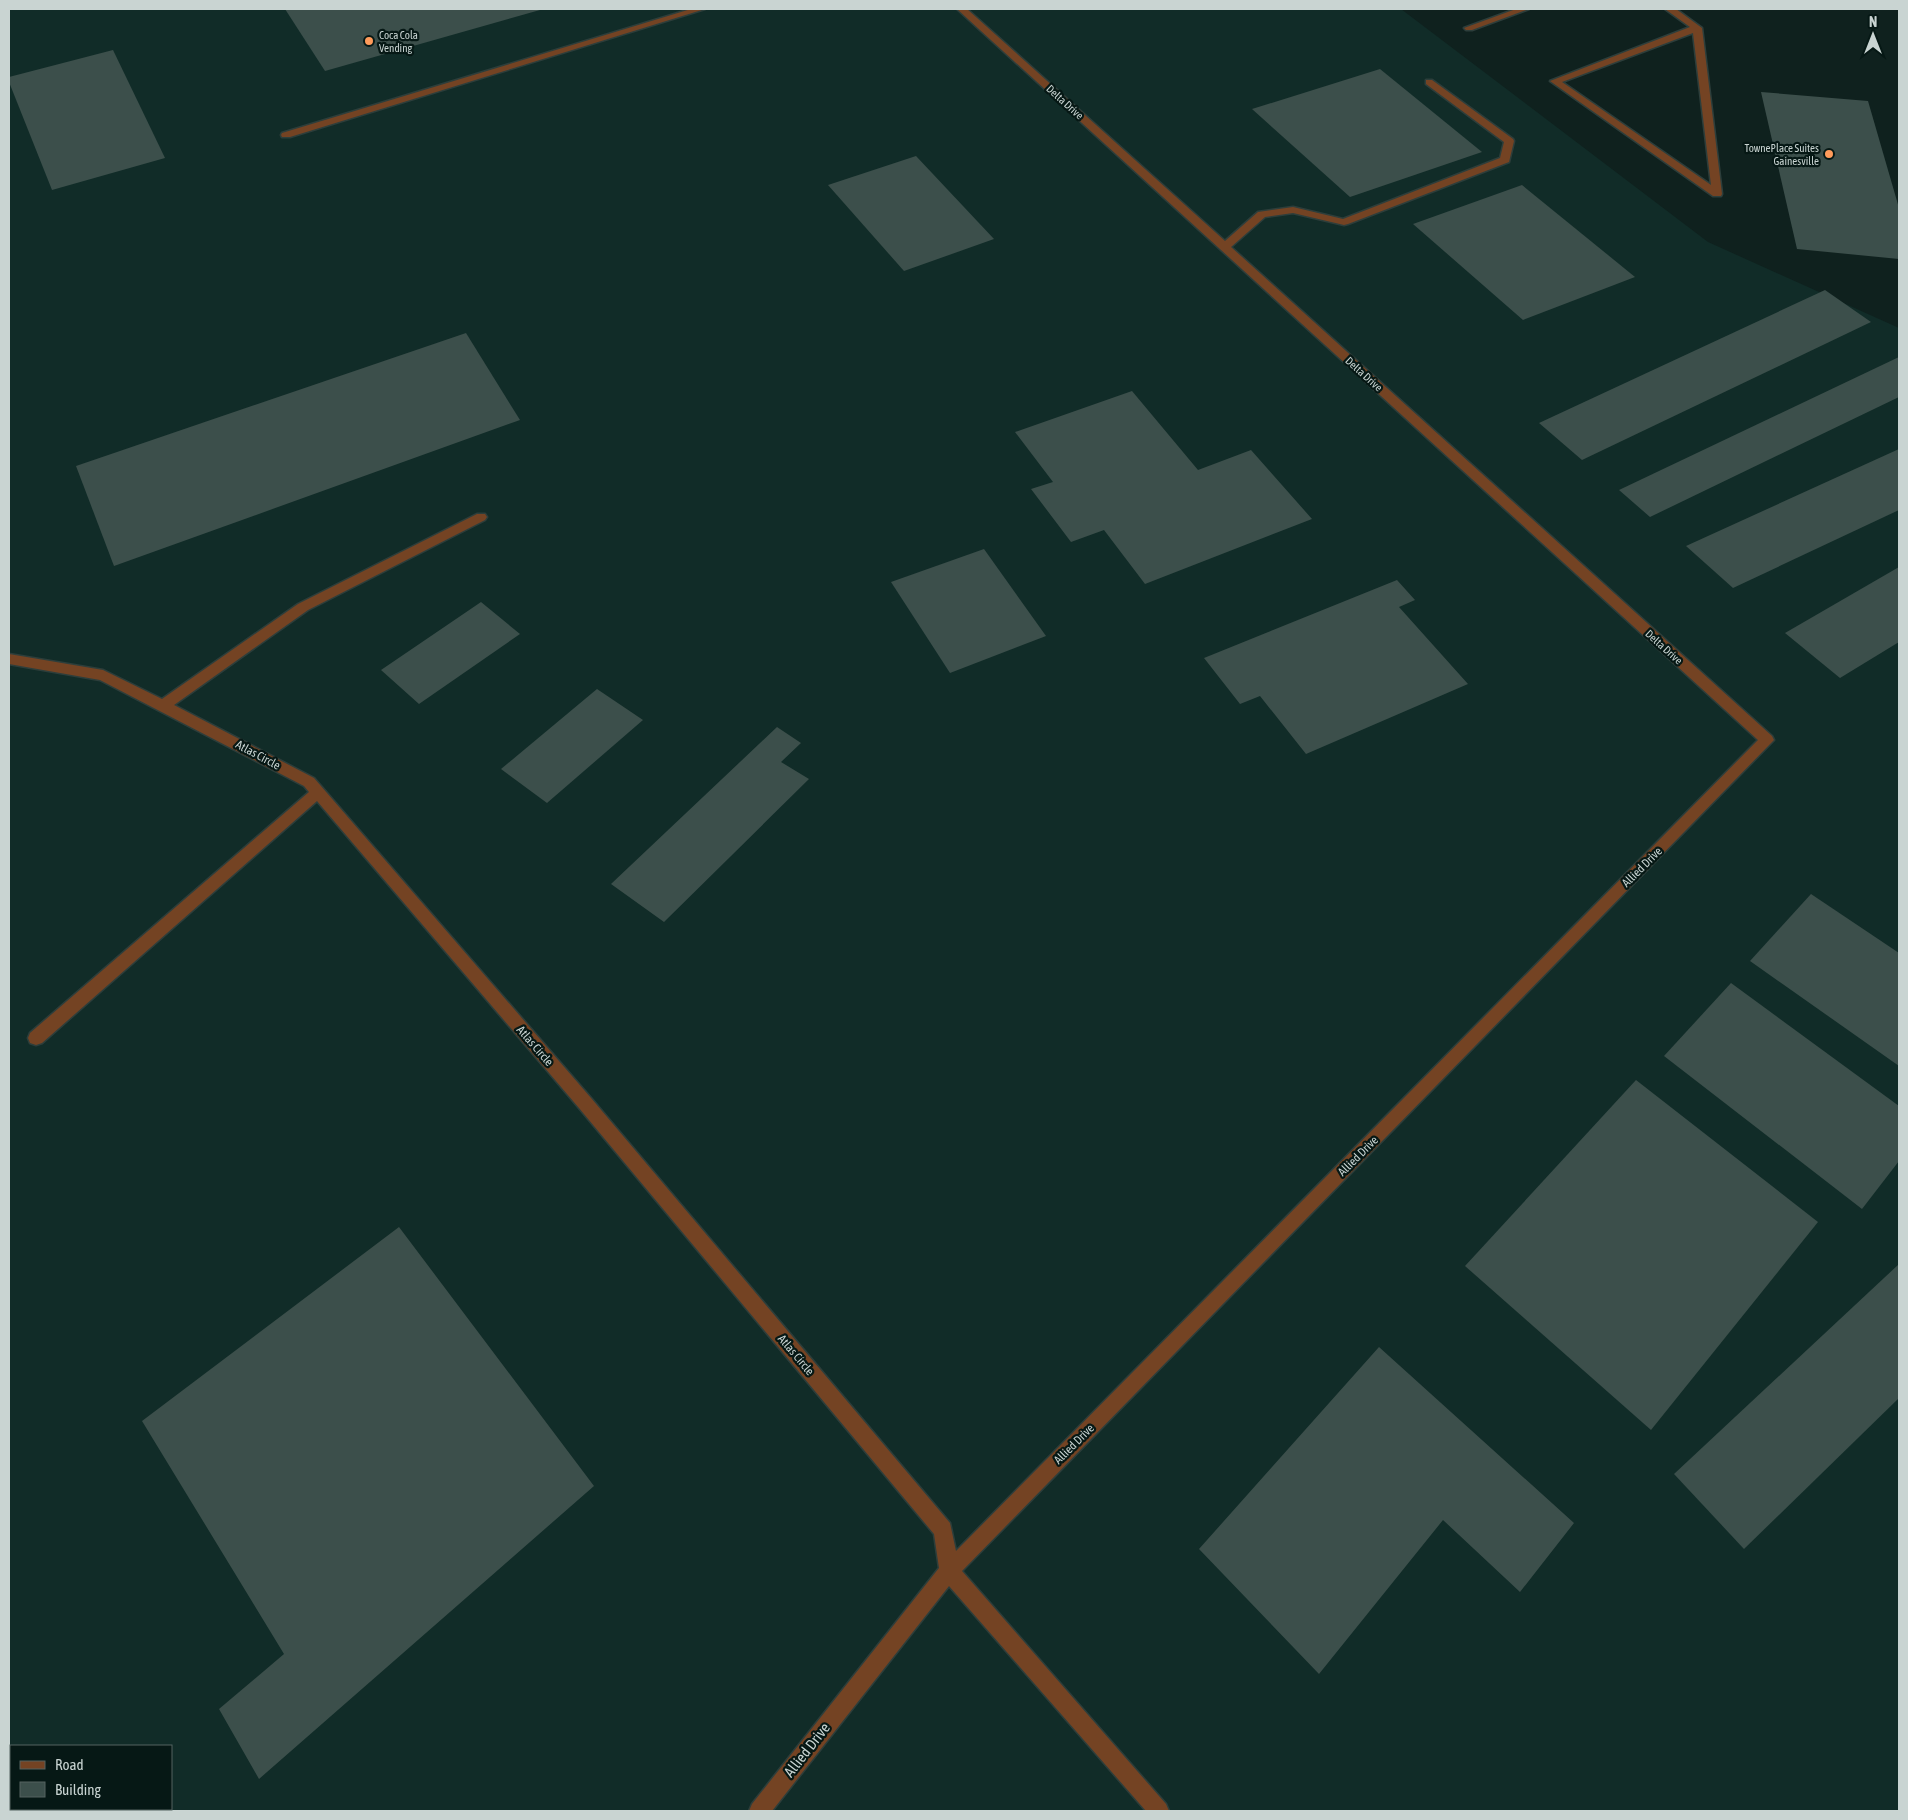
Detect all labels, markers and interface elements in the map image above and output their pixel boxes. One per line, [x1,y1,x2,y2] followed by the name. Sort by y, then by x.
[1848,10,1898,60] north arrow
[1869,14,1877,30] text: N
[379,29,418,54] place label: Coca Cola Vending
[363,35,375,47] marker: Coca Cola Vending
[1044,82,1086,122] street label: Delta Drive
[1744,142,1819,167] place label: TownePlace Suites Gainesville
[1823,148,1835,160] marker: TownePlace Suites Gainesville
[1343,354,1385,394] street label: Delta Drive
[1643,627,1685,667] street label: Delta Drive
[233,737,283,773] street label: Atlas Circle
[1619,844,1665,890] street label: Allied Drive
[514,1023,556,1069] street label: Atlas Circle
[1335,1133,1381,1179] street label: Allied Drive
[775,1332,817,1378] street label: Atlas Circle
[1051,1421,1097,1467] street label: Allied Drive
[780,1719,833,1780] street label: Allied Drive
[10,1745,172,1810] legend
[55,1756,84,1773] text: Road
[55,1781,101,1798] text: Building

